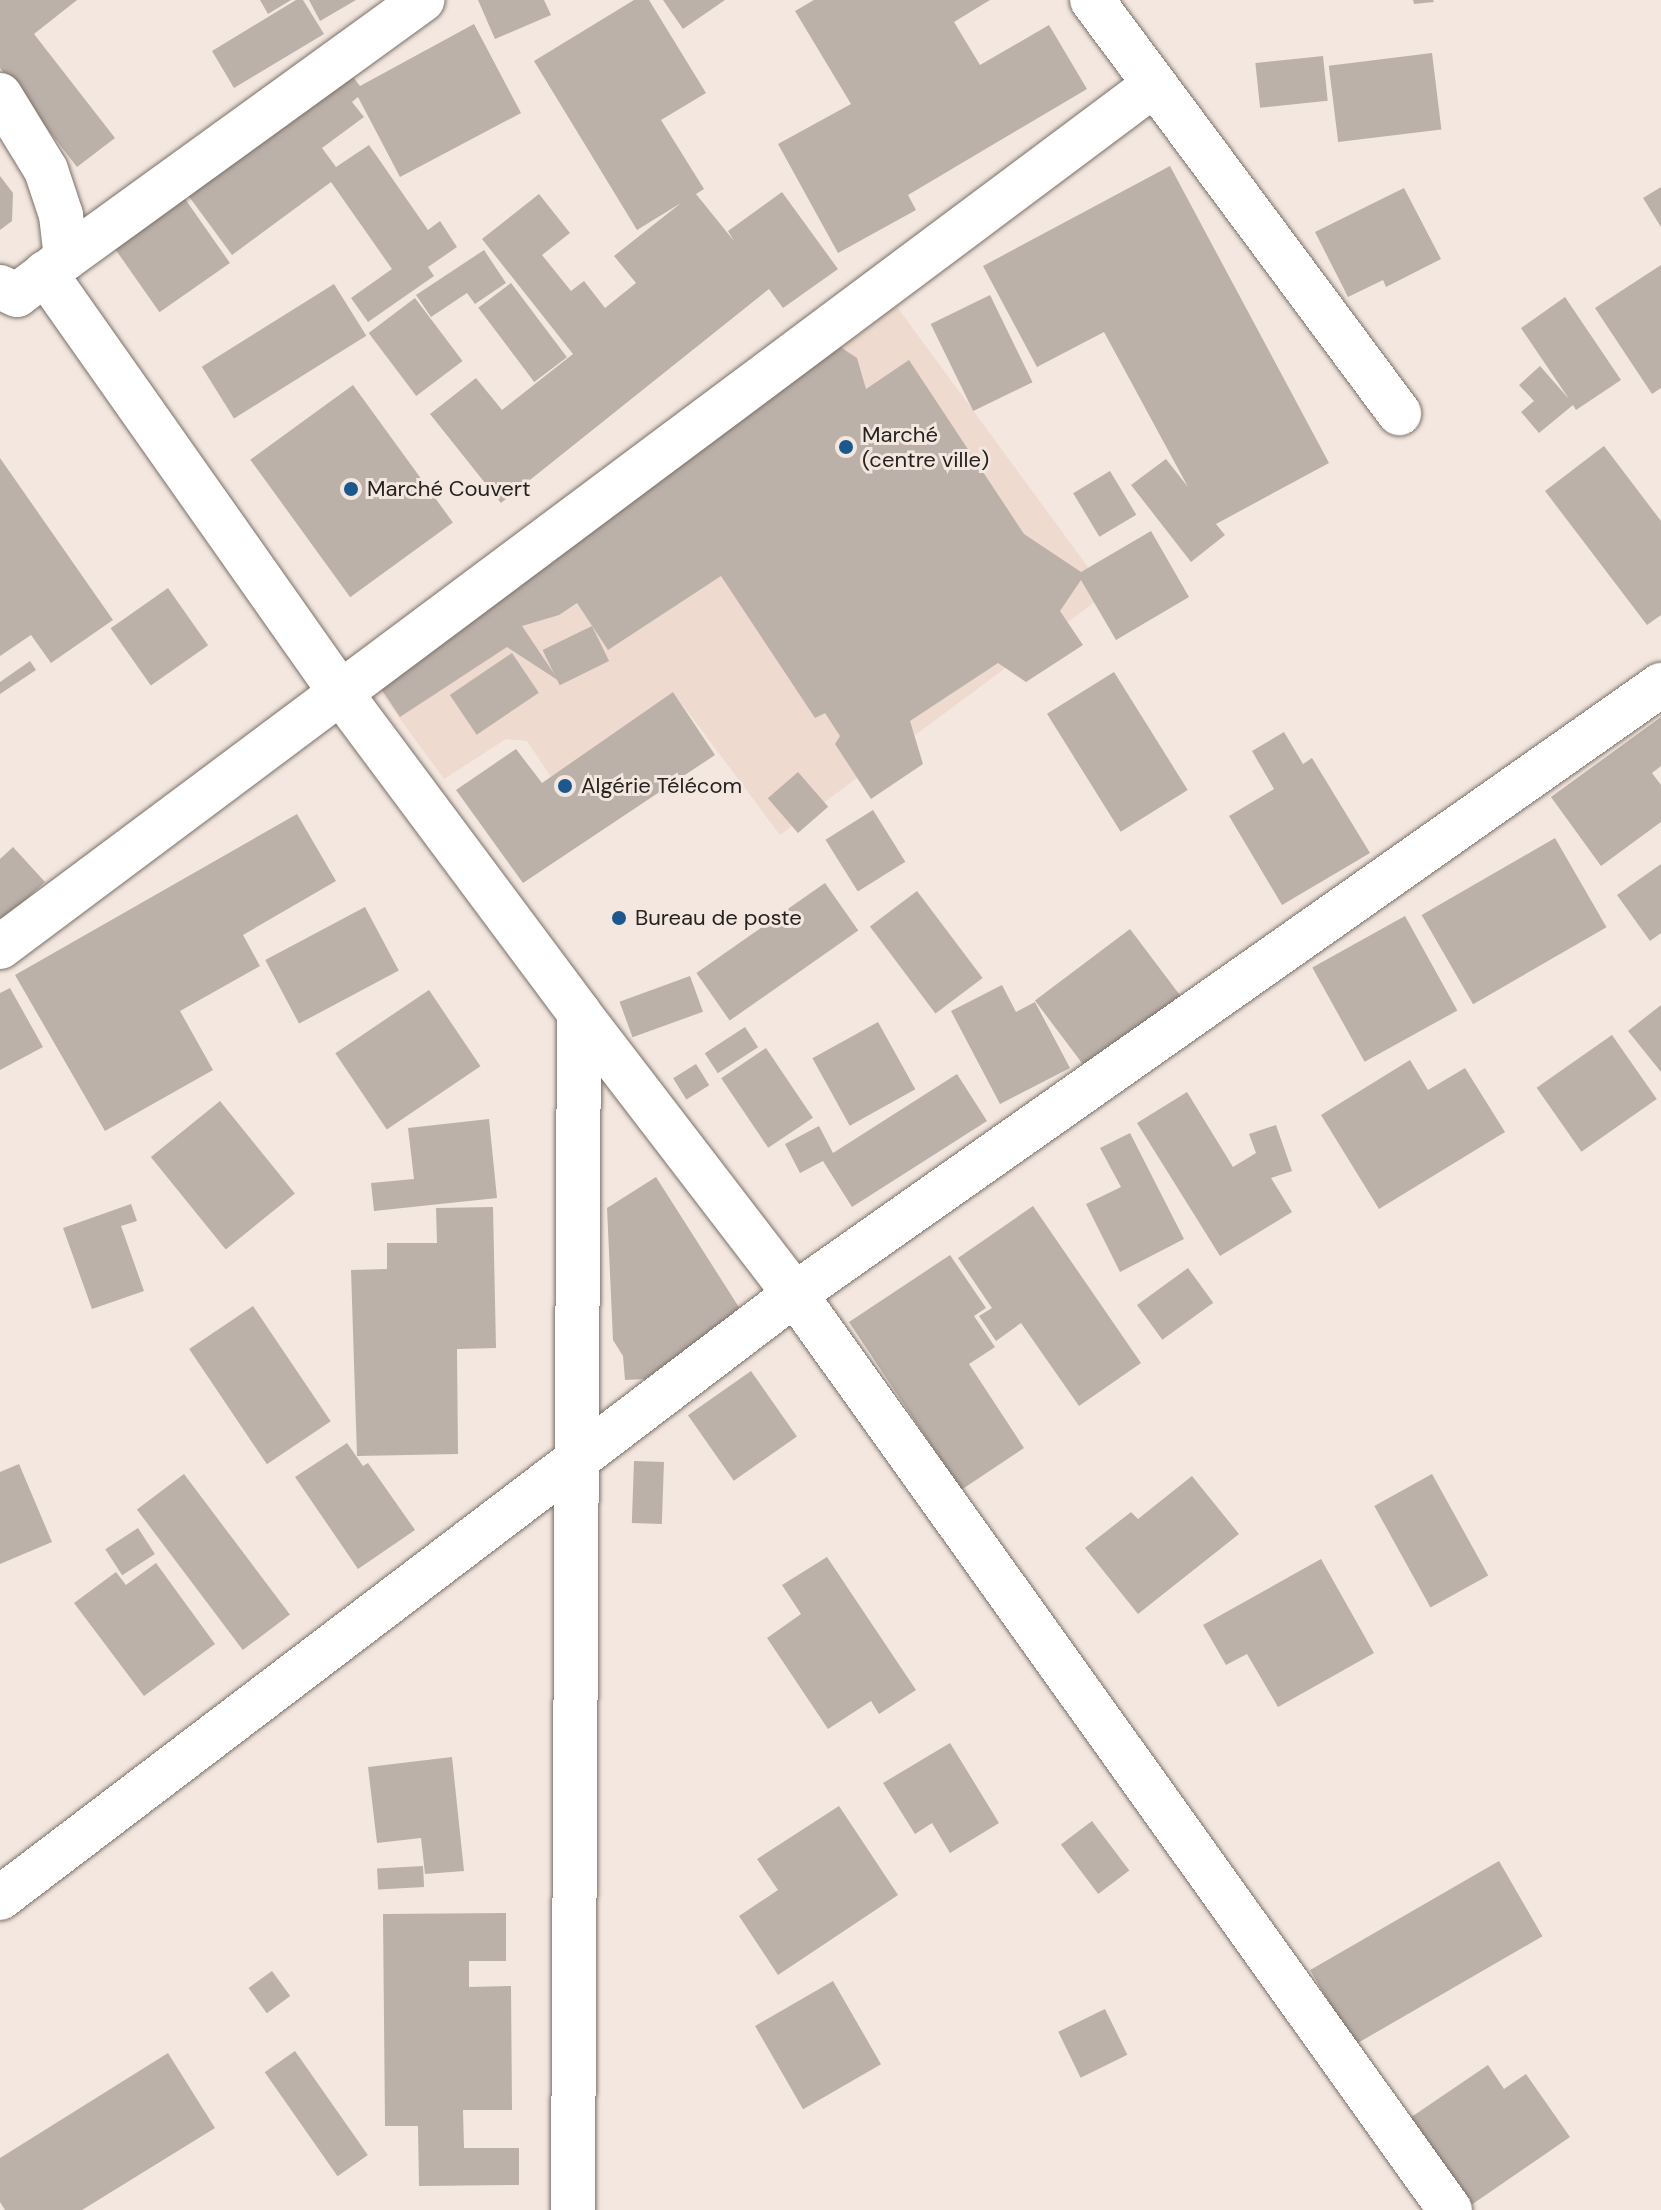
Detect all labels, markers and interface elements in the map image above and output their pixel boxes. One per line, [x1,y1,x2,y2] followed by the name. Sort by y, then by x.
[862,421,989,472] place label: Marché (centre ville)
[837,438,855,456] marker: Marché (centre ville)
[367,476,531,502] place label: Marché Couvert
[342,480,360,498] marker: Marché Couvert
[581,773,742,799] place label: Algérie Télécom
[556,777,574,795] marker: Algérie Télécom
[635,905,802,931] place label: Bureau de poste
[610,909,628,927] marker: Bureau de poste

